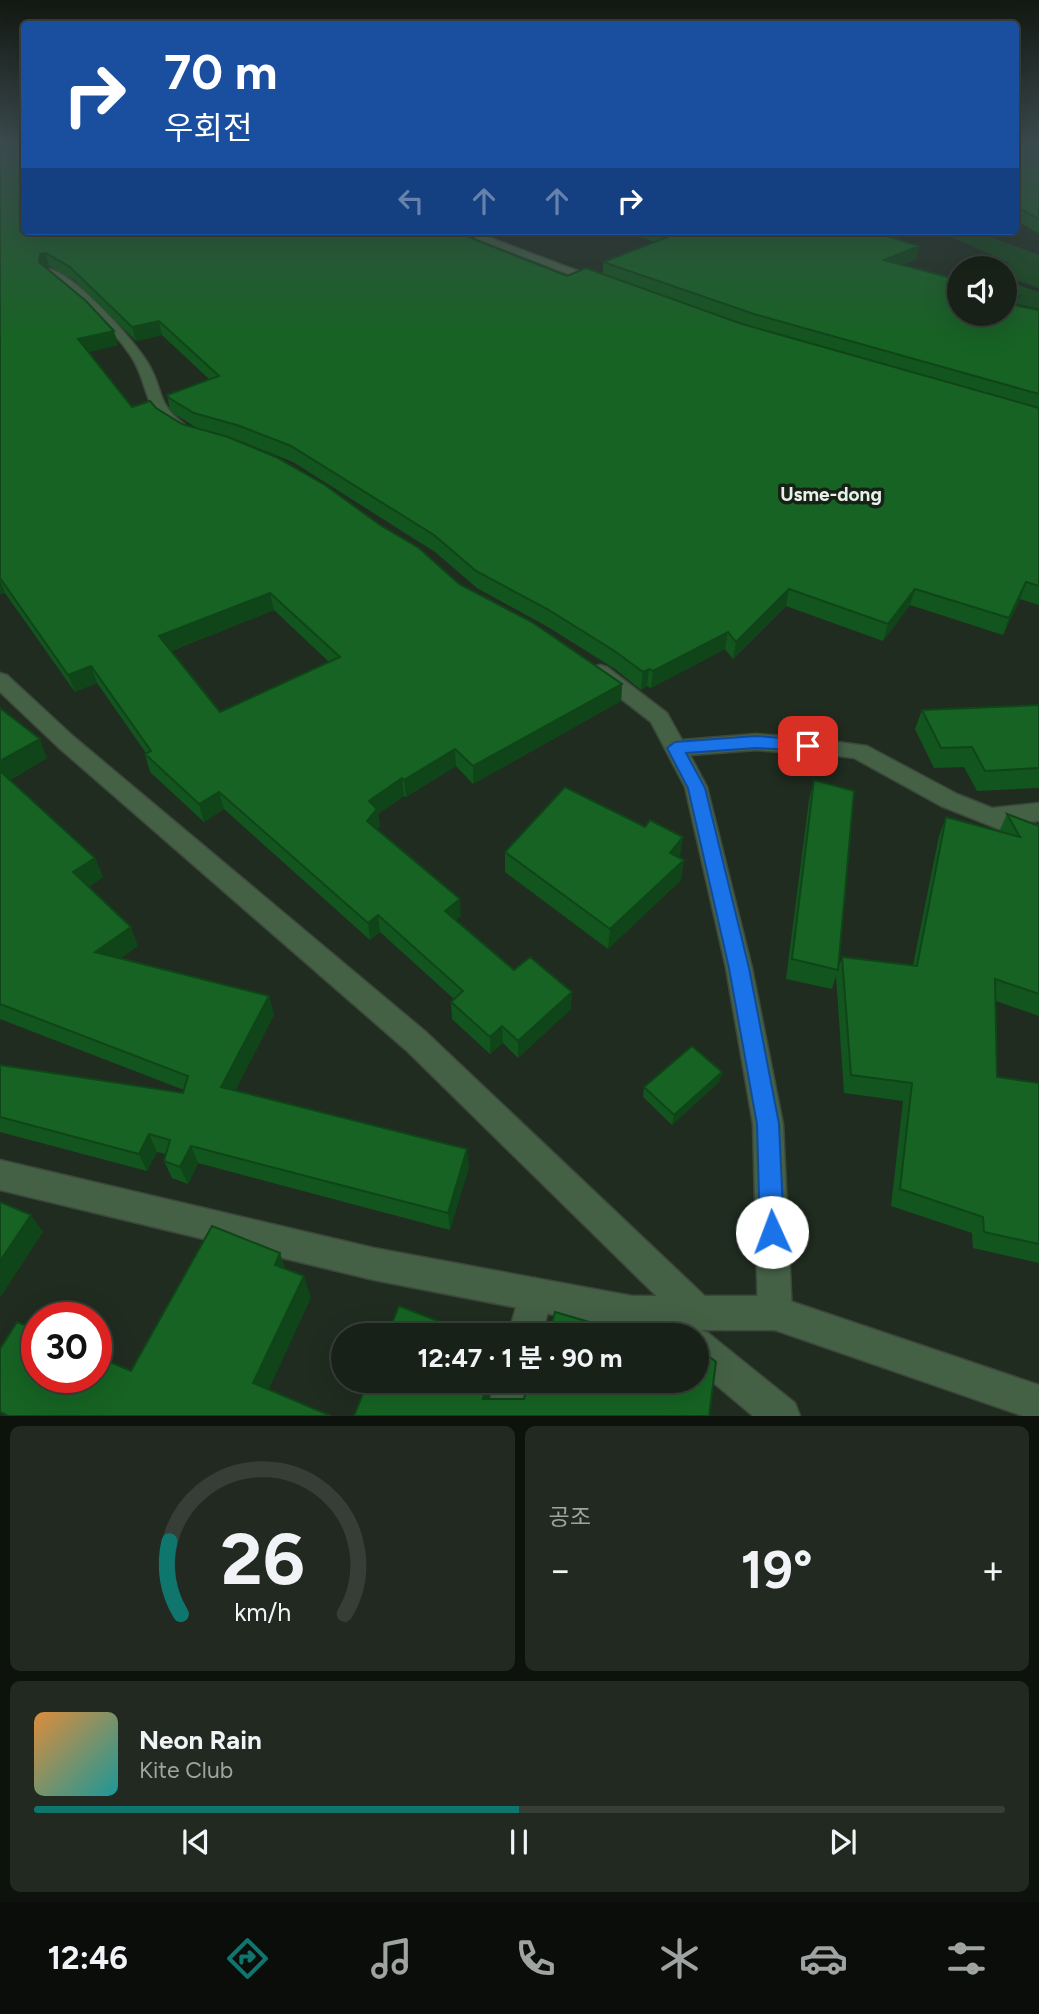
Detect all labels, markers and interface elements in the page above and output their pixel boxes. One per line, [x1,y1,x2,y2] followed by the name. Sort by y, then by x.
[164,42,277,101] text: 70 m
[49,49,140,140] icon: right
[164,109,252,147] text: 우회전
[392,182,430,220] icon: left
[465,182,503,220] icon: ahead
[538,182,576,220] icon: ahead
[611,182,649,220] icon: right
[947,256,1017,326] map controls
[947,256,1017,326] button: sound
[780,483,882,506] district label: Usme-dong
[778,716,838,776] pin
[789,727,827,765] icon: arrive
[735,1195,809,1269] position arrow
[21,1302,112,1393] speed limit sign: 30
[418,1342,622,1374] text: 12:47 · 1 분 · 90 m
[549,1503,591,1531] text: 공조
[220,1516,304,1603] text: 26
[741,1539,813,1601] text: 19°
[549,1547,572,1593] text: −
[981,1547,1005,1593] text: +
[234,1597,291,1627] text: km/h
[139,1724,262,1756] text: Neon Rain
[139,1756,233,1784] text: Kite Club
[177,1823,215,1861] icon: previous
[500,1823,538,1861] icon: pause
[824,1823,862,1861] icon: next
[223,1934,272,1983] icon: directions
[367,1934,416,1983] icon: music
[511,1934,560,1983] icon: phone
[655,1934,704,1983] icon: climate
[799,1934,848,1983] icon: car
[942,1934,991,1983] icon: filters
[47,1939,128,1977] text: 12:46

